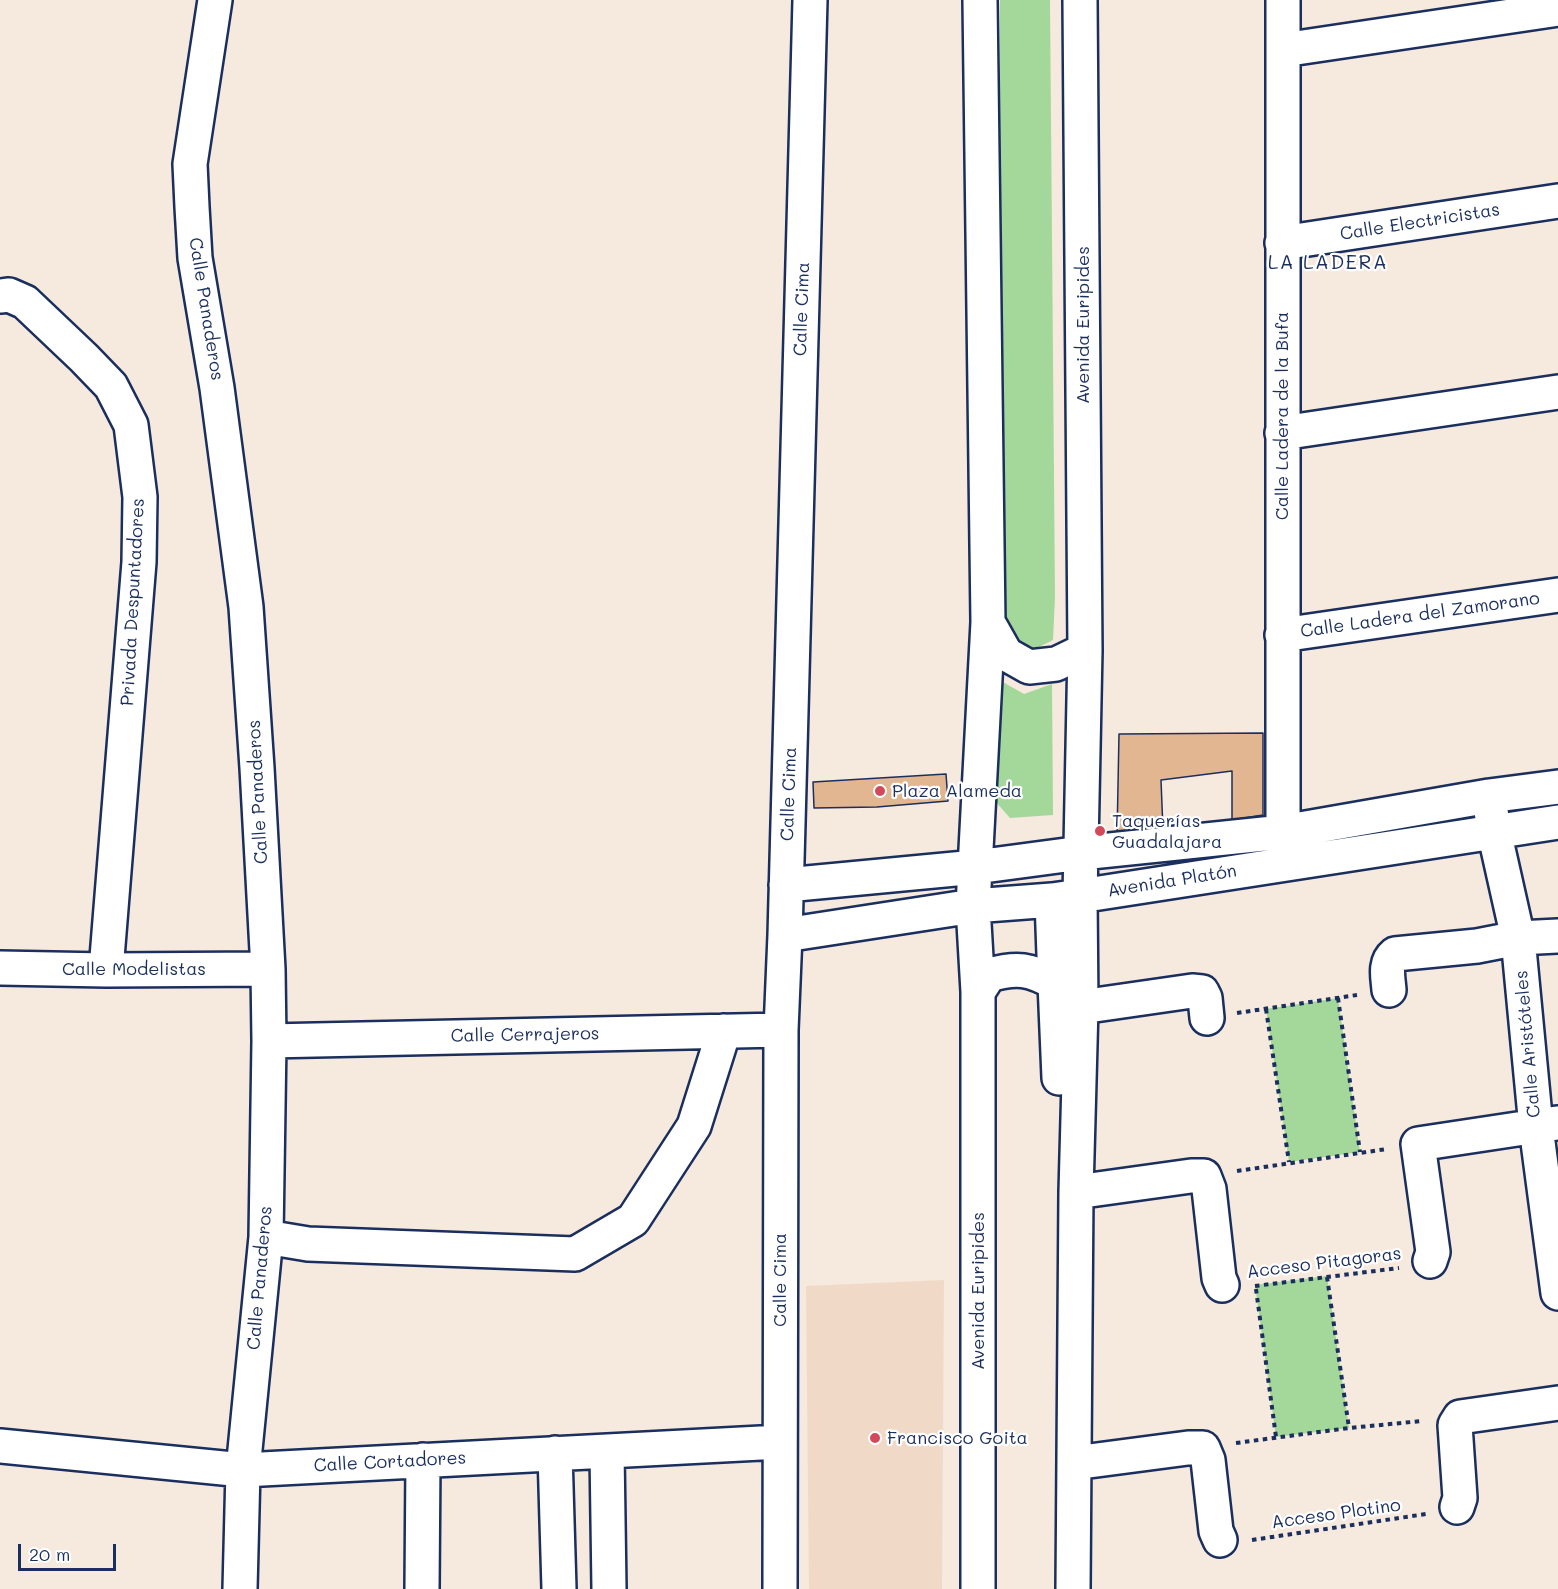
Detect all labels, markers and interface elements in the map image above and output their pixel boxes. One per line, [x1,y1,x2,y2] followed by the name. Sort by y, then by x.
[1338,199,1502,245] street label: Calle Electricistas
[184,236,228,382] street label: Calle Panaderos
[1072,246,1094,404] street label: Avenida Euripides
[1268,251,1388,275] district label: LA LADERA
[790,262,814,356] street label: Calle Cima
[1271,312,1293,520] street label: Calle Ladera de la Bufa
[117,498,149,706] street label: Privada Despuntadores
[1299,588,1541,642] street label: Calle Ladera del Zamorano
[243,719,273,865] street label: Calle Panaderos
[777,747,801,841] street label: Calle Cima
[892,780,1022,802] place label: Plaza Alameda
[873,784,887,798] marker: Plaza Alameda
[1112,810,1222,852] place label: Taquerías Guadalajara
[1093,824,1107,838] marker: Taquerías Guadalajara
[1106,860,1238,902] street label: Avenida Platón
[62,958,206,980] street label: Calle Modelistas
[1511,969,1545,1119] street label: Calle Aristóteles
[450,1023,600,1047] street label: Calle Cerrajeros
[243,1205,277,1351] street label: Calle Panaderos
[967,1212,989,1370] street label: Avenida Euripides
[769,1233,791,1327] street label: Calle Cima
[1245,1243,1403,1283] street label: Acceso Pitagoras
[887,1427,1028,1449] place label: Francisco Goita
[868,1431,882,1445] marker: Francisco Goita
[313,1447,467,1477] street label: Calle Cortadores
[1270,1494,1402,1534] street label: Acceso Plotino
[21,1532,118,1570] scale bar
[29,1542,70,1566] text: 20 m

